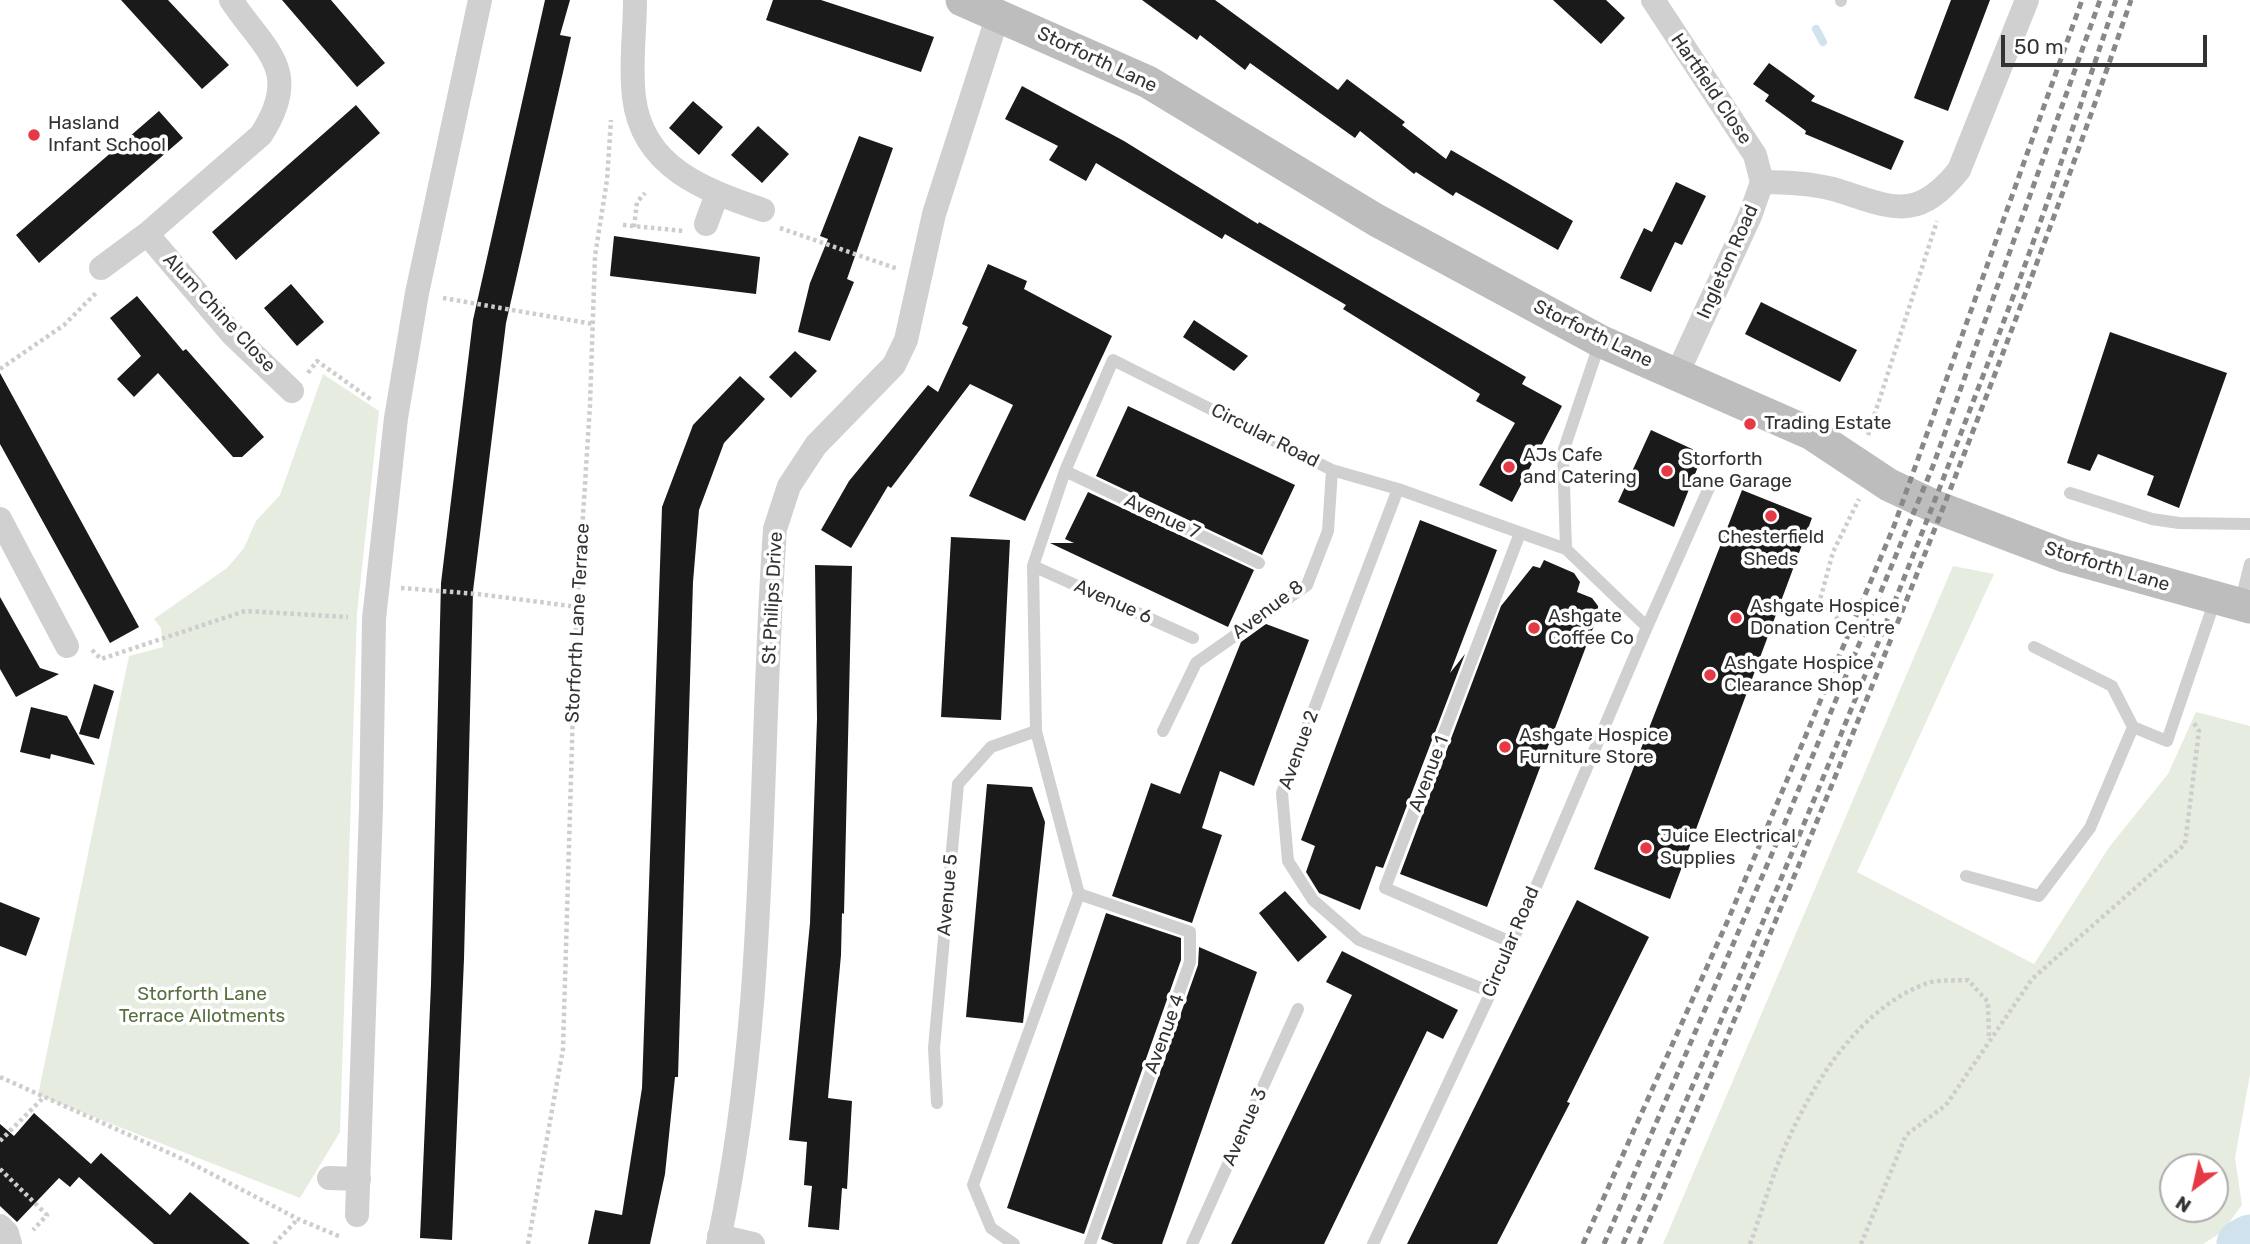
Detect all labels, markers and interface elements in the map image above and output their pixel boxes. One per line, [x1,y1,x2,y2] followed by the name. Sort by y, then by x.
[2005,21,2212,65] scale bar
[1033,22,1161,98] street label: Storforth Lane
[1666,29,1756,149] street label: Hartfield Close
[2014,34,2064,59] text: 50 m
[48,113,166,157] place label: Hasland Infant School
[26,127,42,143] marker: Hasland Infant School
[1693,201,1763,323] street label: Ingleton Road
[158,249,280,377] street label: Alum Chine Close
[1530,295,1656,373] street label: Storforth Lane
[1207,399,1323,473] street label: Circular Road
[1764,413,1892,435] place label: Trading Estate
[1742,416,1758,432] marker: Trading Estate
[1523,445,1637,489] place label: AJs Cafe and Catering
[1681,449,1792,493] place label: Storforth Lane Garage
[1501,459,1517,475] marker: AJs Cafe and Catering
[1659,463,1675,479] marker: Storforth Lane Garage
[1121,490,1203,544] street label: Avenue 7
[1763,508,1779,524] marker: Chesterfield Sheds
[561,523,595,723] street label: Storforth Lane Terrace
[1718,527,1824,571] place label: Chesterfield Sheds
[758,531,788,665] street label: St Philips Drive
[2042,537,2172,597] street label: Storforth Lane
[1071,575,1155,629] street label: Avenue 6
[1228,576,1308,644] street label: Avenue 8
[1750,596,1900,640] place label: Ashgate Hospice Donation Centre
[1548,606,1634,650] place label: Ashgate Coffee Co
[1728,610,1744,626] marker: Ashgate Hospice Donation Centre
[1526,620,1542,636] marker: Ashgate Coffee Co
[1724,653,1874,697] place label: Ashgate Hospice Clearance Shop
[1702,667,1718,683] marker: Ashgate Hospice Clearance Shop
[1274,707,1324,793] street label: Avenue 2
[1519,725,1669,769] place label: Ashgate Hospice Furniture Store
[1404,733,1454,815] street label: Avenue 1
[1497,739,1513,755] marker: Ashgate Hospice Furniture Store
[1660,826,1796,870] place label: Juice Electrical Supplies
[1638,840,1654,856] marker: Juice Electrical Supplies
[933,853,963,937] street label: Avenue 5
[1477,883,1545,1001] street label: Circular Road
[119,984,285,1028] park label: Storforth Lane Terrace Allotments
[1140,991,1190,1077] street label: Avenue 4
[1218,1085,1272,1169] street label: Avenue 3
[2159,1153,2229,1223] north arrow
[2171,1191,2195,1218] text: N

